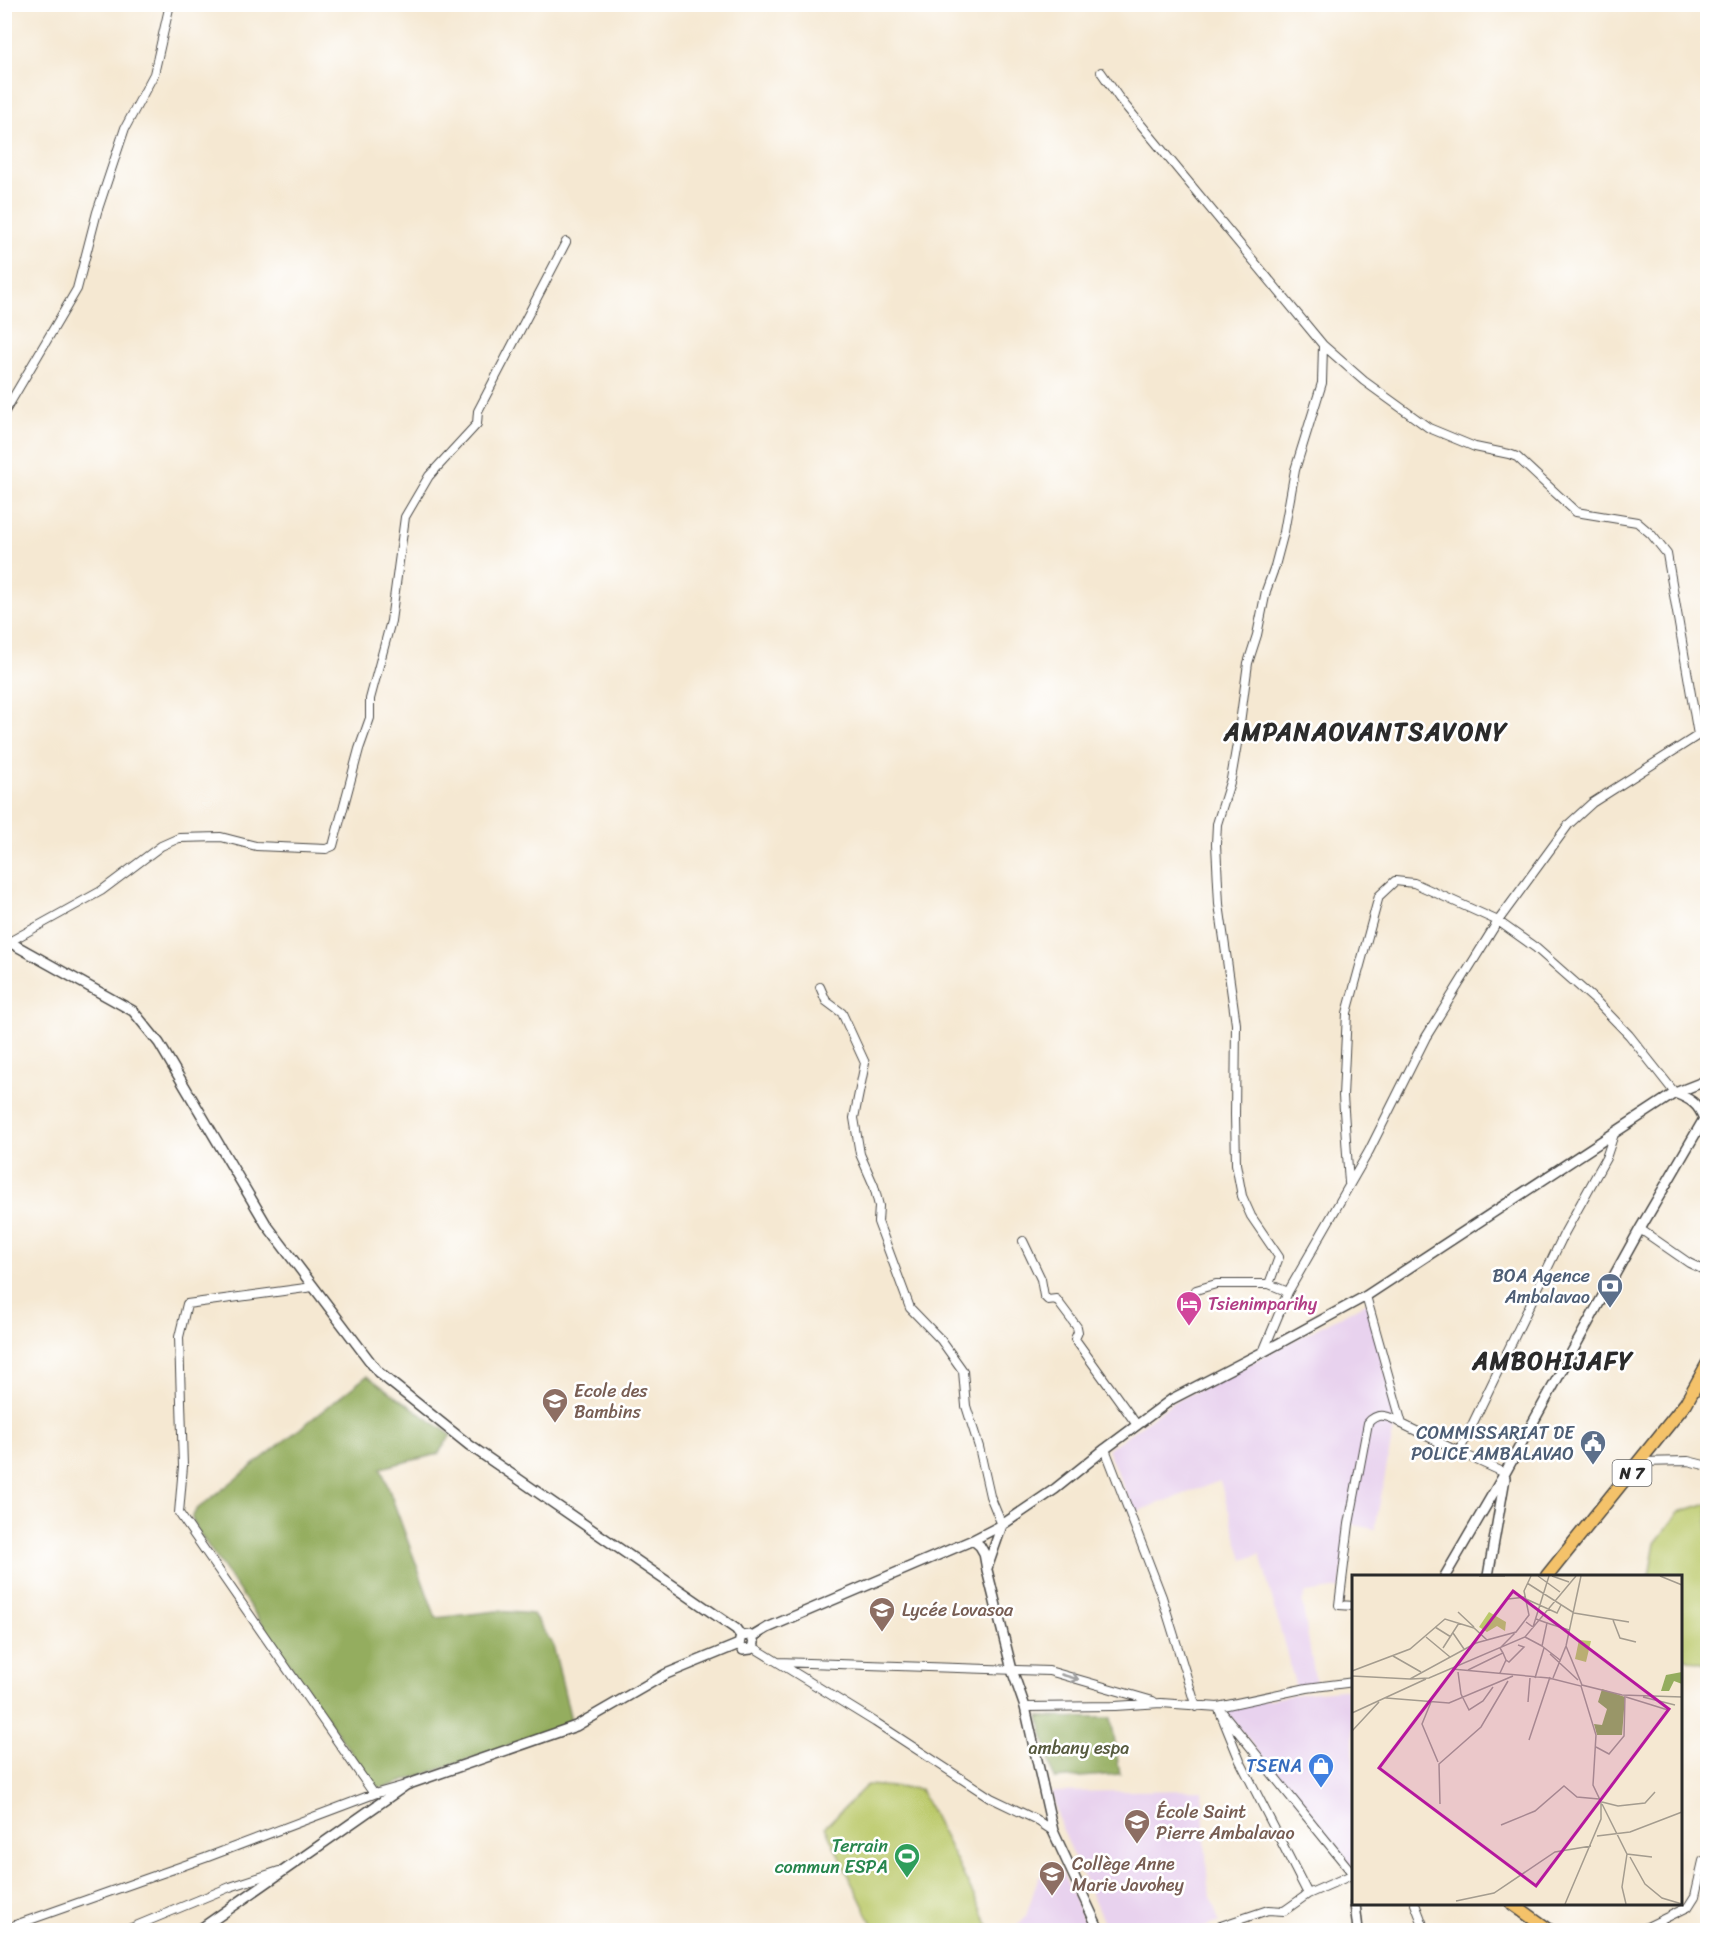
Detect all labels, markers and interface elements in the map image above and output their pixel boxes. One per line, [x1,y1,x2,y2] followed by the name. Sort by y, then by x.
[1223,711,1508,753] district label: AMPANAOVANTSAVONY
[1493,1260,1590,1313] place label: BOA Agence Ambalavao
[1595,1271,1625,1309] bank icon: BOA Agence Ambalavao
[1208,1288,1318,1320] place label: Tsienimparihy
[1174,1289,1204,1327] hotel icon: Tsienimparihy
[1472,1340,1634,1382] district label: AMBOHIJAFY
[574,1375,648,1428] place label: Ecole des Bambins
[540,1386,570,1424] school or university icon: Ecole des Bambins
[1411,1417,1575,1470] place label: COMMISSARIAT DE POLICE AMBALAVAO
[1578,1428,1608,1466] public building icon: COMMISSARIAT DE POLICE AMBALAVAO
[1612,1460,1652,1486] road number: N 7
[1352,1575,1682,1905] inset map
[902,1594,1014,1626] place label: Lycée Lovasoa
[867,1595,897,1633] school or university icon: Lycée Lovasoa
[1060,1672,1079,1683] one-way arrow
[1029,1732,1129,1764] park label: ambany espa
[1246,1750,1302,1782] place label: TSENA
[1306,1751,1336,1789] shop icon: TSENA
[1156,1796,1295,1849] place label: École Saint Pierre Ambalavao
[1122,1807,1152,1845] school or university icon: École Saint Pierre Ambalavao
[775,1830,888,1883] place label: Terrain commun ESPA
[892,1841,922,1879] sports icon: Terrain commun ESPA
[1072,1848,1185,1901] place label: Collège Anne Marie Javohey
[1037,1859,1067,1897] school or university icon: Collège Anne Marie Javohey

